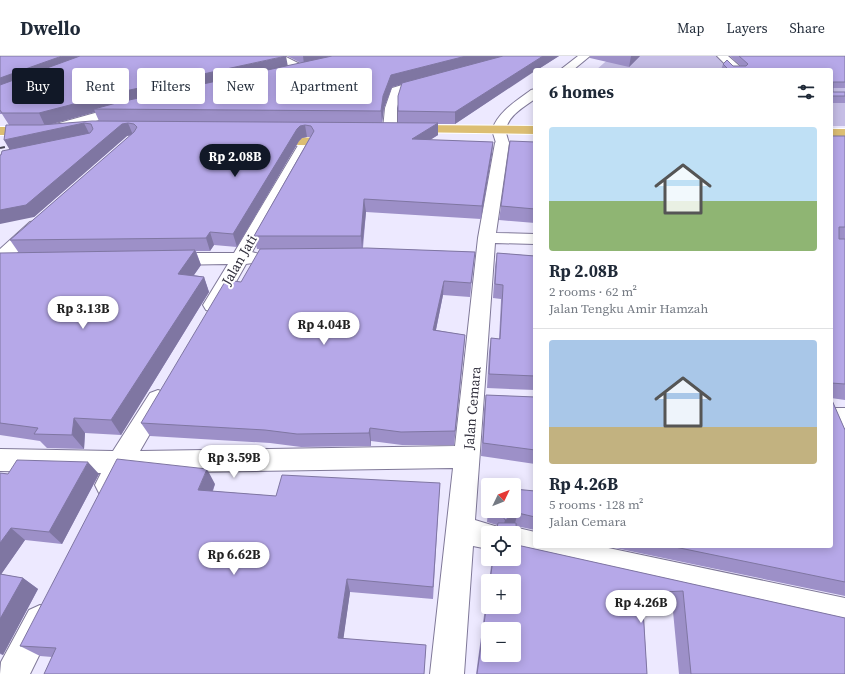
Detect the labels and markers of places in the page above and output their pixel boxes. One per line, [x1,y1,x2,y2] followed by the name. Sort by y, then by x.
[194,144,276,178] pin: Rp 2.08B
[42,296,124,330] pin: Rp 3.13B
[283,312,365,346] pin: Rp 4.04B
[193,445,275,479] pin: Rp 3.59B
[193,542,275,576] pin: Rp 6.62B
[600,590,682,624] pin: Rp 4.26B

